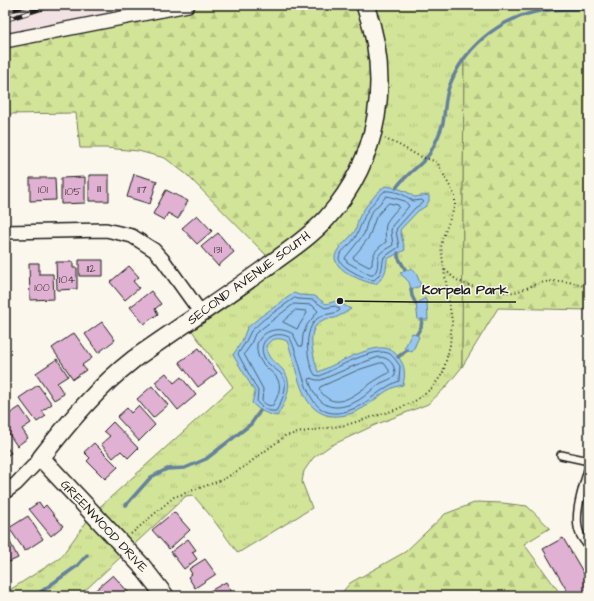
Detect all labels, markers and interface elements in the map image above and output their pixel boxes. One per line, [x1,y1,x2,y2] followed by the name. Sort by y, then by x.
[97,181,102,196] house number: 111
[38,182,48,197] house number: 101
[137,182,147,197] house number: 117
[65,184,81,199] house number: 105
[184,227,314,329] street label: SECOND AVENUE SOUTH
[214,242,223,257] house number: 131
[86,261,96,276] house number: 112
[59,272,75,287] house number: 104
[413,276,516,302] callout: Korpela Park
[34,280,50,295] house number: 100
[422,280,509,300] text: Korpela Park
[56,476,152,576] street label: GREENWOOD DRIVE

